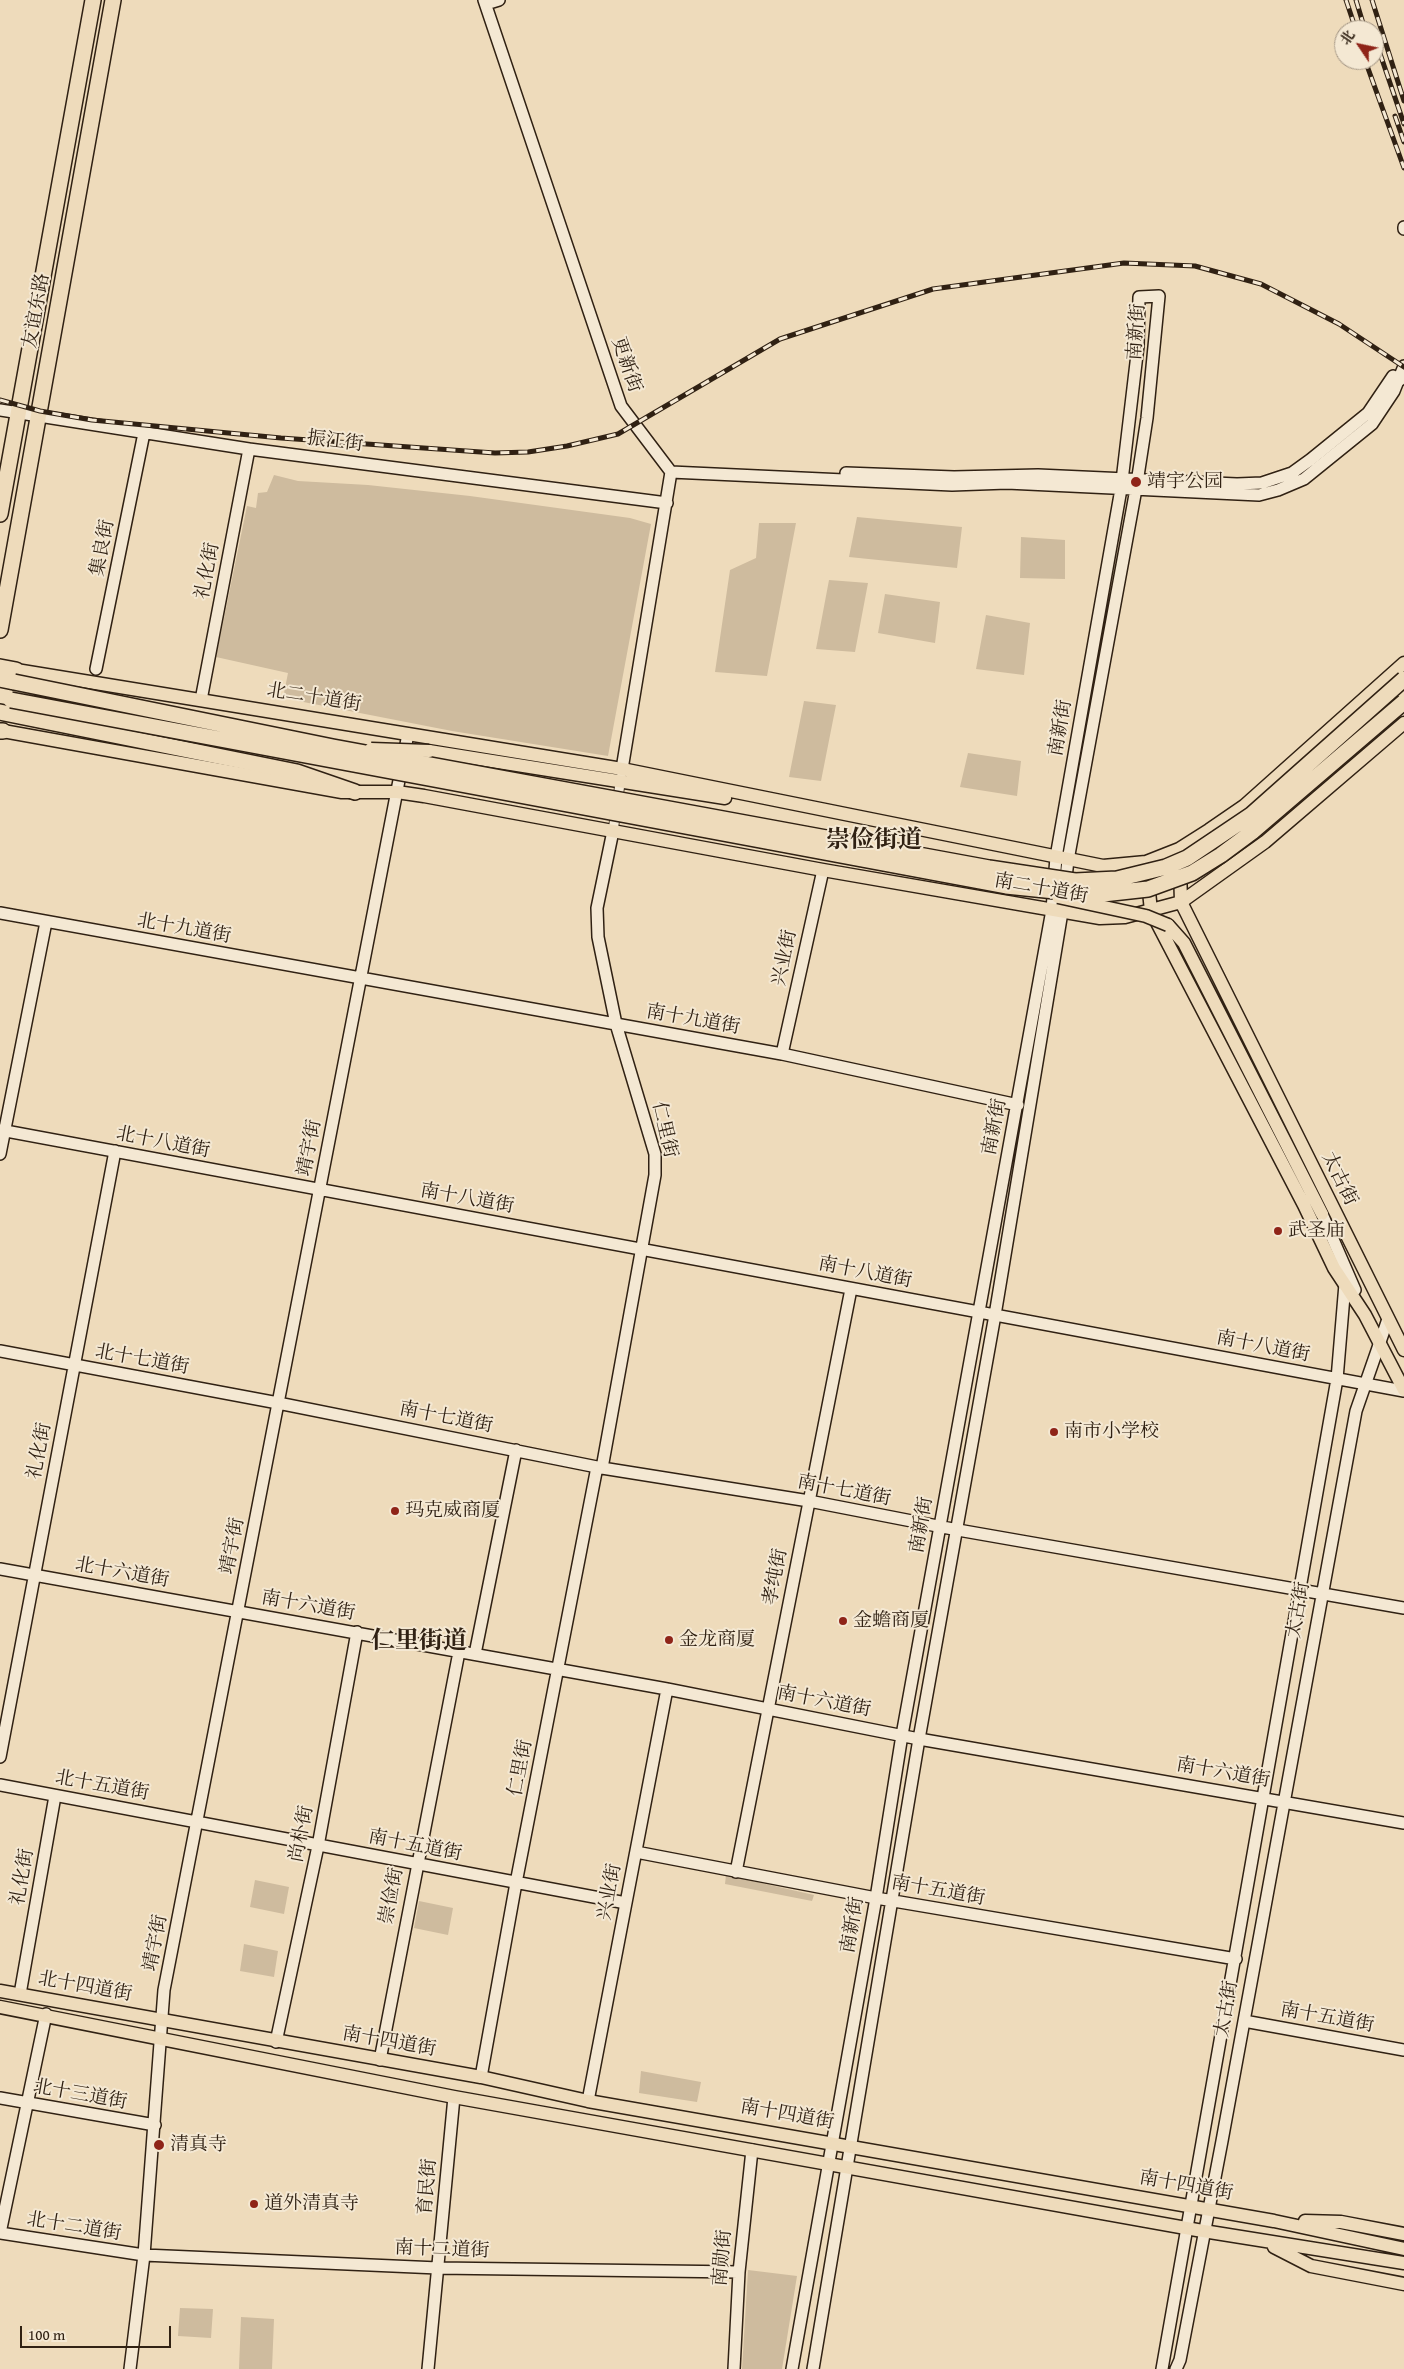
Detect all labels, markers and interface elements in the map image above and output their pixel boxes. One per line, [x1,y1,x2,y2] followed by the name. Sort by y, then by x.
[1334,20,1384,70] north arrow
[1335,26,1360,49] text: 北
[19,272,55,350] street label: 友谊东路
[1124,303,1150,361] street label: 南新街
[606,334,646,396] street label: 更新街
[305,427,365,457] street label: 振江街
[1147,471,1223,493] place label: 靖宇公园
[1129,475,1143,489] marker: 靖宇公园
[86,518,120,578] street label: 集良街
[191,541,225,601] street label: 礼化街
[265,679,363,717] street label: 北二十道街
[1045,698,1077,758] street label: 南新街
[826,827,922,855] district label: 崇俭街道
[992,870,1090,908] street label: 南二十道街
[135,910,233,948] street label: 北十九道街
[768,928,802,988] street label: 兴业街
[644,1001,742,1039] street label: 南十九道街
[978,1097,1012,1157] street label: 南新街
[646,1100,682,1160] street label: 仁里街
[293,1118,327,1178] street label: 靖宇街
[114,1123,212,1163] street label: 北十八道街
[1316,1148,1362,1210] street label: 太古街
[418,1180,516,1218] street label: 南十八道街
[1288,1220,1345,1242] place label: 武圣庙
[1272,1225,1284,1237] marker: 武圣庙
[816,1253,914,1293] street label: 南十八道街
[1214,1327,1312,1367] street label: 南十八道街
[93,1341,191,1379] street label: 北十七道街
[397,1398,495,1438] street label: 南十七道街
[23,1421,57,1481] street label: 礼化街
[1064,1421,1159,1443] place label: 南市小学校
[1048,1426,1060,1438] marker: 南市小学校
[795,1471,893,1511] street label: 南十七道街
[906,1495,938,1555] street label: 南新街
[405,1500,500,1522] place label: 玛克威商厦
[389,1505,401,1517] marker: 玛克威商厦
[216,1516,250,1576] street label: 靖宇街
[759,1547,793,1607] street label: 孝纯街
[73,1554,171,1592] street label: 北十六道街
[1283,1580,1315,1640] street label: 太古街
[259,1587,357,1625] street label: 南十六道街
[853,1610,929,1632] place label: 金蟾商厦
[837,1615,849,1627] marker: 金蟾商厦
[371,1628,467,1656] district label: 仁里街道
[679,1629,755,1651] place label: 金龙商厦
[663,1634,675,1646] marker: 金龙商厦
[775,1682,873,1722] street label: 南十六道街
[504,1738,538,1798] street label: 仁里街
[1174,1754,1272,1792] street label: 南十六道街
[53,1767,151,1805] street label: 北十五道街
[285,1804,319,1864] street label: 尚朴街
[366,1826,464,1866] street label: 南十五道街
[7,1847,39,1907] street label: 礼化街
[593,1862,627,1922] street label: 兴业街
[375,1866,409,1926] street label: 崇俭街
[889,1872,987,1910] street label: 南十五道街
[837,1895,869,1955] street label: 南新街
[139,1913,173,1973] street label: 靖宇街
[36,1968,134,2006] street label: 北十四道街
[1211,1979,1243,2039] street label: 太古街
[1278,1999,1376,2037] street label: 南十五道街
[340,2023,438,2061] street label: 南十四道街
[31,2076,129,2114] street label: 北十三道街
[738,2096,836,2134] street label: 南十四道街
[170,2134,227,2156] place label: 清真寺
[152,2138,166,2152] marker: 清真寺
[414,2158,442,2216] street label: 育民街
[1137,2167,1235,2205] street label: 南十四道街
[264,2193,359,2215] place label: 道外清真寺
[248,2198,260,2210] marker: 道外清真寺
[25,2208,123,2246] street label: 北十二道街
[709,2229,737,2287] street label: 南勋街
[394,2237,490,2263] street label: 南十二道街
[22,2316,174,2348] scale bar
[28,2324,65,2345] text: 100 m

